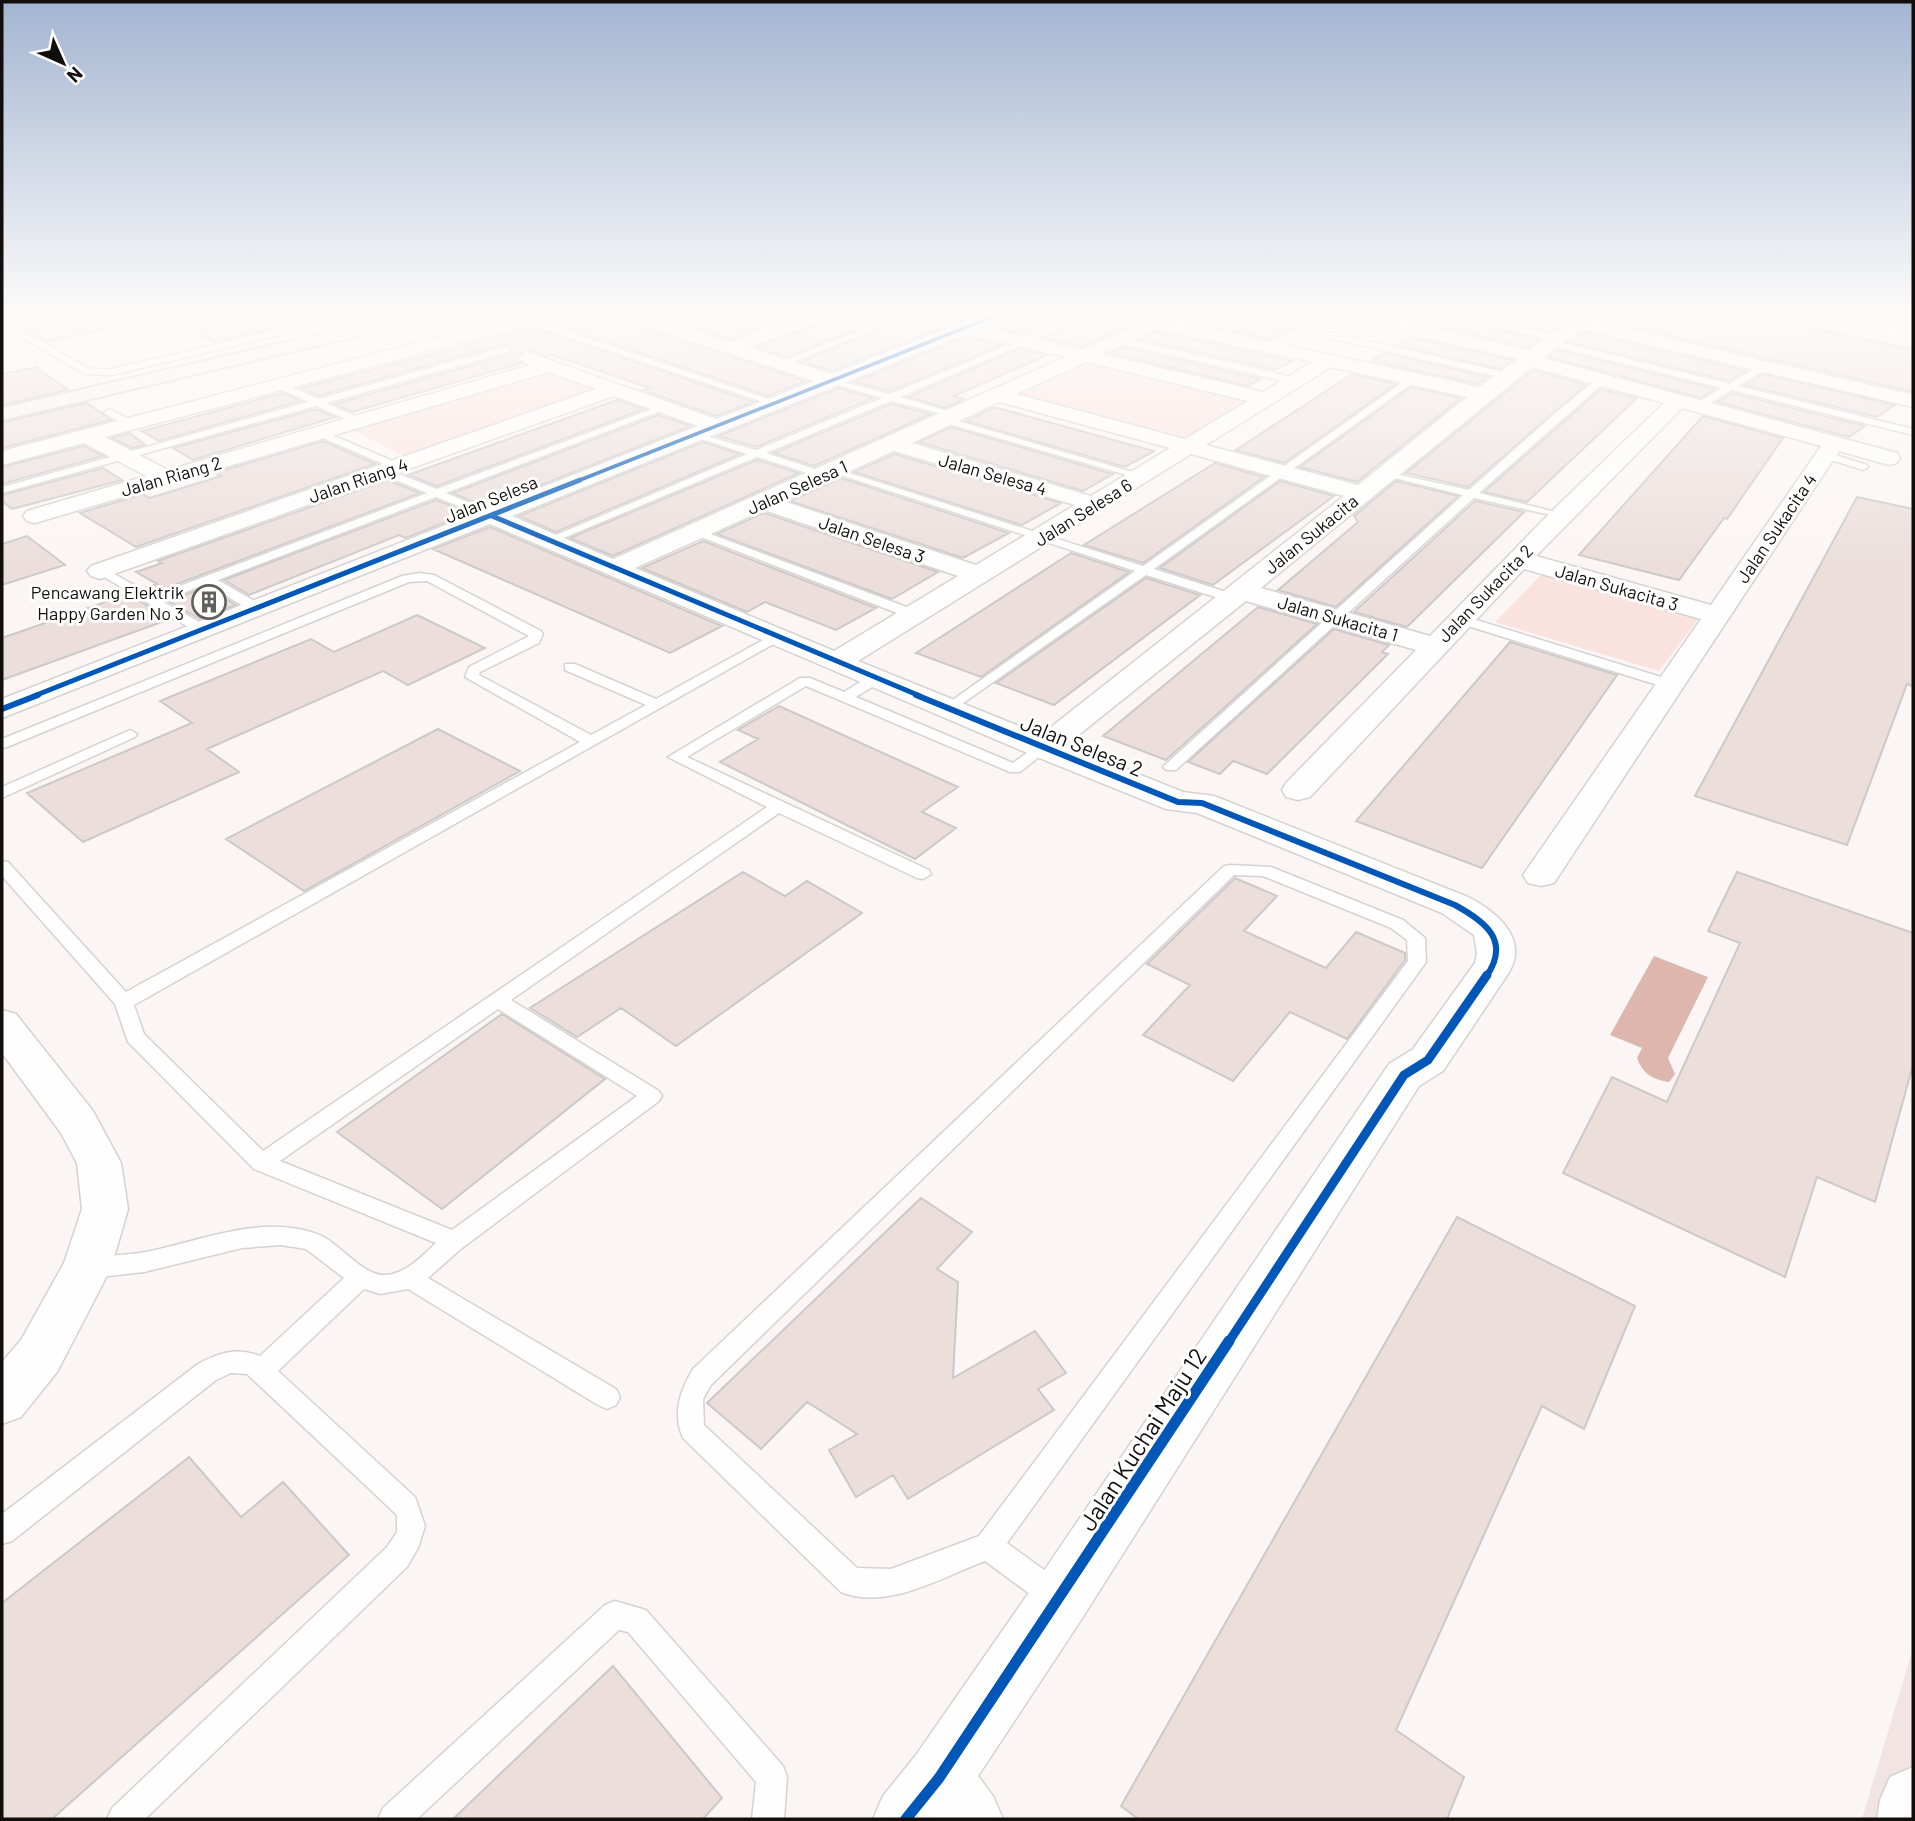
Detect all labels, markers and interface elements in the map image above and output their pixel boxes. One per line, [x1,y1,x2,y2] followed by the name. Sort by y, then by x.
[28,28,98,98] north arrow
[63,63,88,88] text: N
[936,448,1050,500] street label: Jalan Selesa 4
[118,451,224,501] street label: Jalan Riang 2
[305,453,411,507] street label: Jalan Riang 4
[743,455,851,519] street label: Jalan Selesa 1
[1731,469,1821,587] street label: Jalan Sukacita 4
[442,470,540,528] street label: Jalan Selesa
[1030,473,1136,551] street label: Jalan Selesa 6
[1260,490,1362,578] street label: Jalan Sukacita
[816,511,928,567] street label: Jalan Selesa 3
[1433,540,1537,646] street label: Jalan Sukacita 2
[1553,559,1681,615] street label: Jalan Sukacita 3
[31,581,184,624] place label: Pencawang Elektrik Happy Garden No 3
[190,583,228,621] building icon: Pencawang Elektrik Happy Garden No 3
[1275,590,1401,646] street label: Jalan Sukacita 1
[1017,709,1147,781] street label: Jalan Selesa 2
[1072,1342,1212,1536] street label: Jalan Kuchai Maju 12

